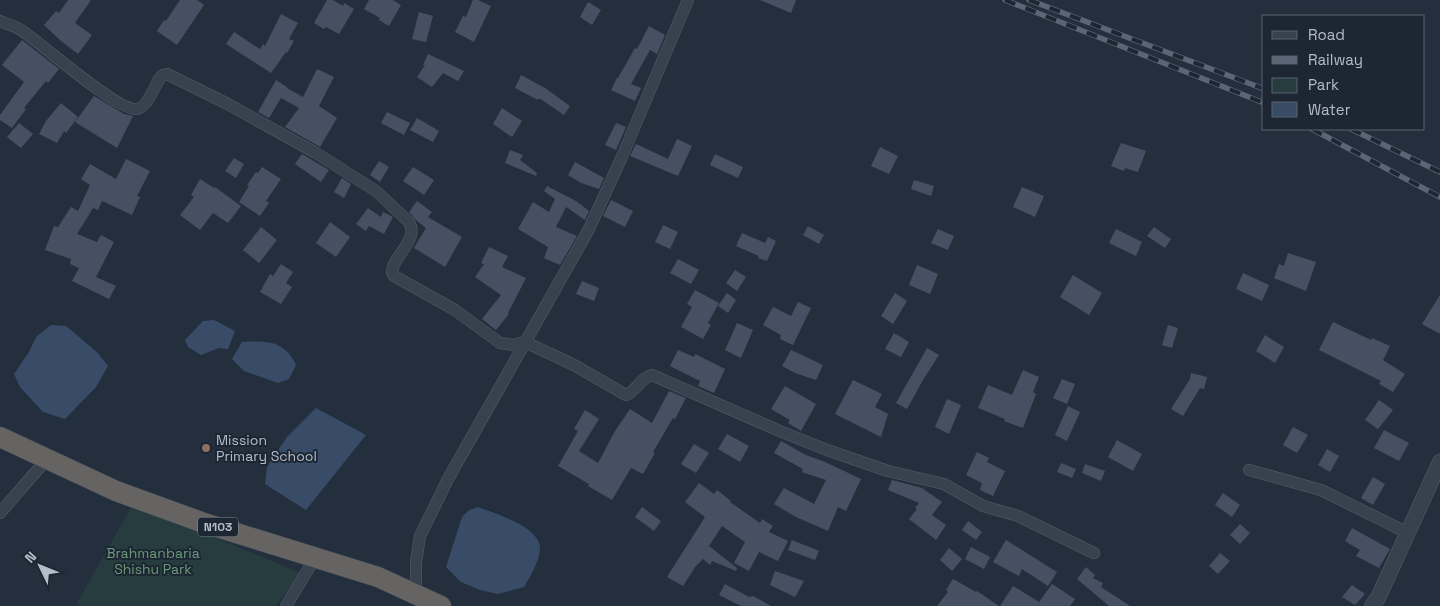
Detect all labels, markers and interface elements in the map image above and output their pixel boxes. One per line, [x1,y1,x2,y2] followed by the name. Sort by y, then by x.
[1262,15,1425,130] legend
[1308,25,1345,44] text: Road
[1308,50,1363,69] text: Railway
[1308,75,1339,94] text: Park
[1308,100,1351,119] text: Water
[216,431,317,465] place label: Mission Primary School
[200,442,212,454] marker: Mission Primary School
[198,518,238,536] road number: N103
[15,541,65,591] north arrow
[106,544,200,578] park label: Brahmanbaria Shishu Park
[21,548,40,567] text: N

